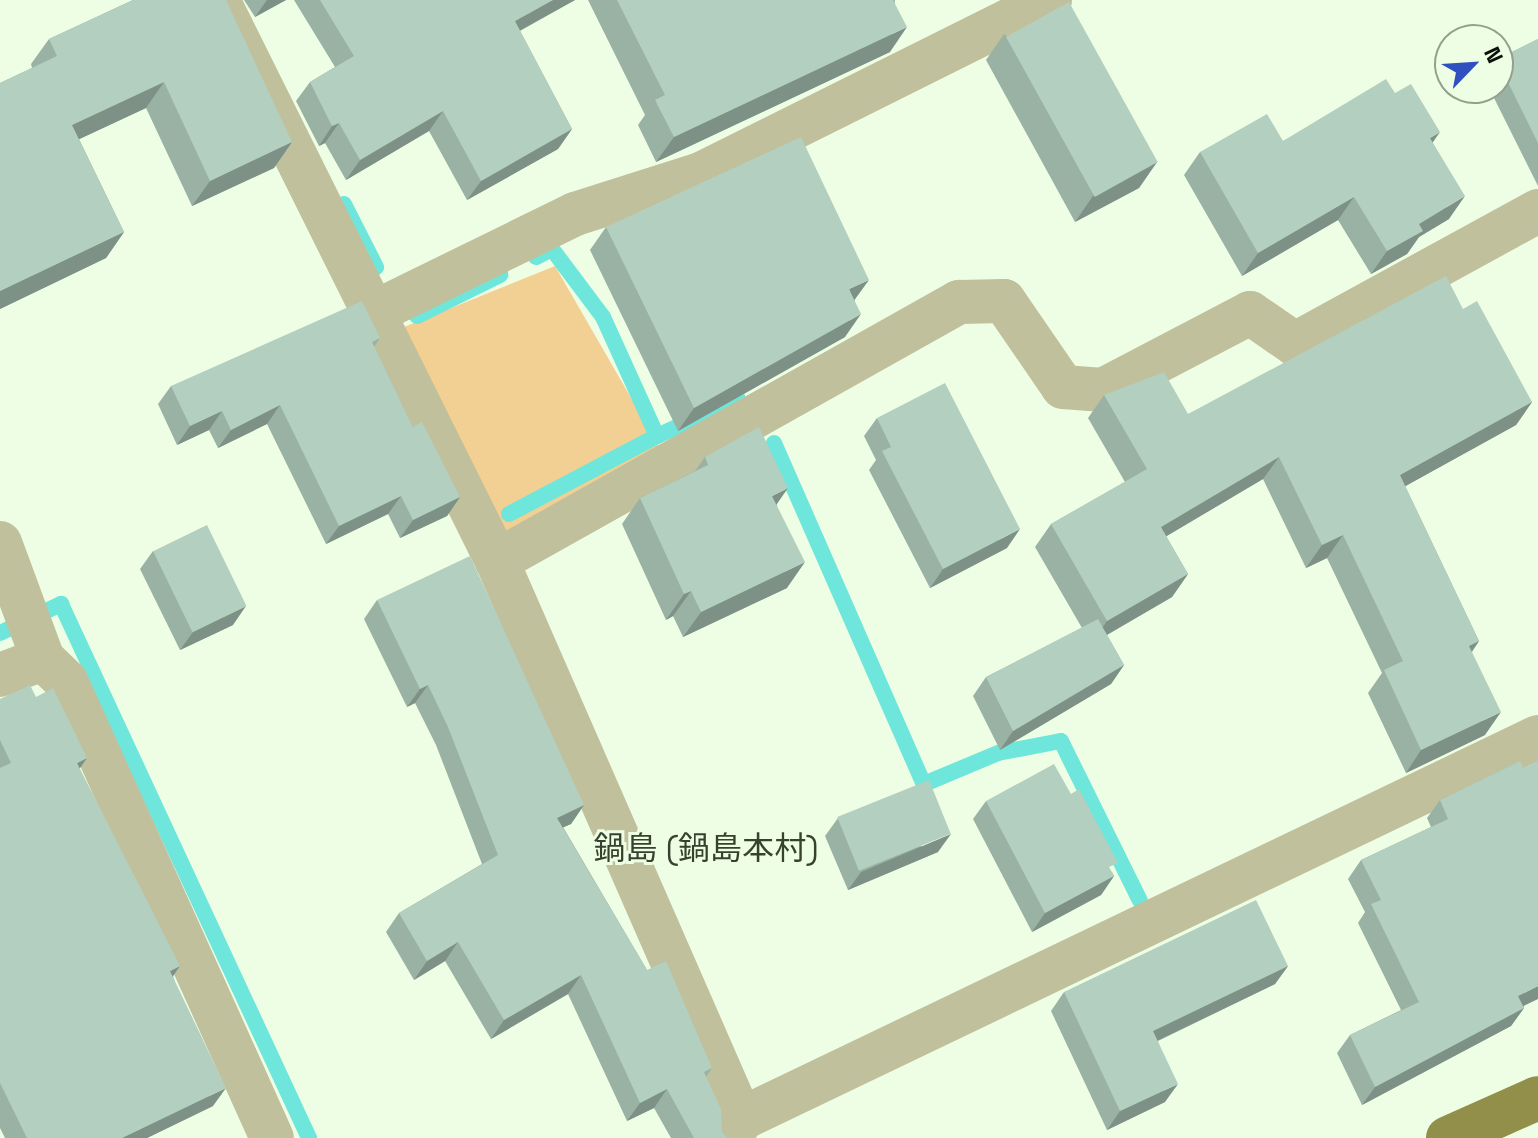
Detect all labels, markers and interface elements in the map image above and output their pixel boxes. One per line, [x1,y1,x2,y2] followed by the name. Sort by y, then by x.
[1434,24,1514,104] north arrow
[1478,42,1510,67] text: N
[594,829,818,867] district label: 鍋島 (鍋島本村)

